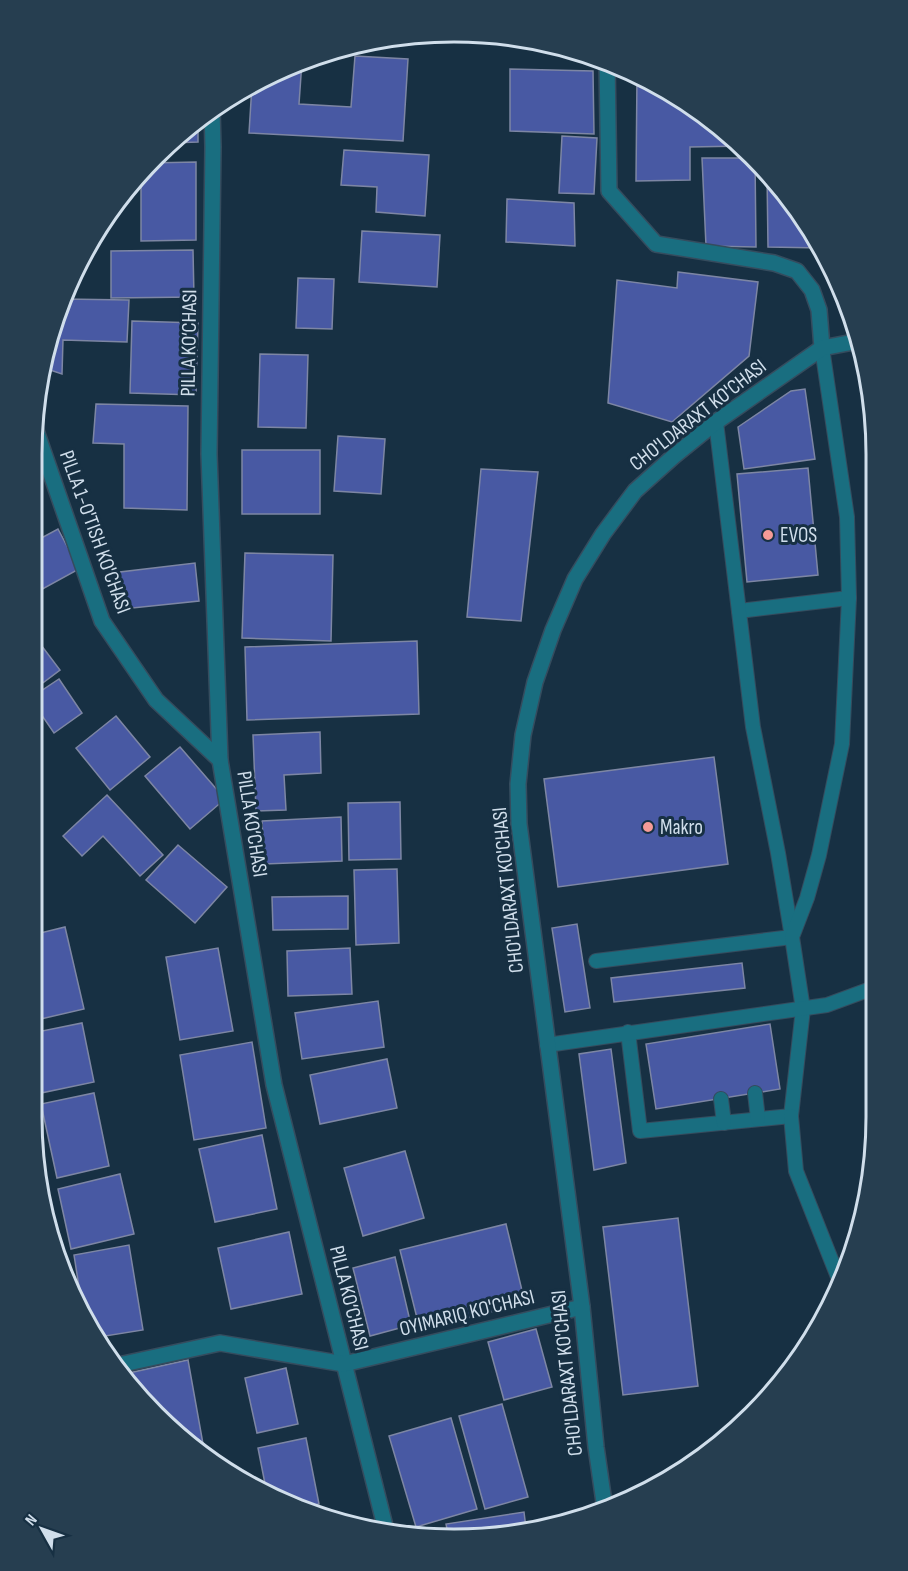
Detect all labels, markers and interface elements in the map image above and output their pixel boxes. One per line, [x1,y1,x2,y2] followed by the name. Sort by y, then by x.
[176,289,202,397] street label: PILLA KO‘CHASI
[625,354,771,476] street label: CHO'LDARAXT KO'CHASI
[54,447,136,617] street label: PILLA 1-O'TISH KO'CHASI
[780,523,817,548] place label: EVOS
[761,528,775,542] marker: EVOS
[231,769,273,879] street label: PILLA KO‘CHASI
[487,806,529,974] street label: CHO'LDARAXT KO'CHASI
[660,815,703,840] place label: Makro
[641,820,655,834] marker: Makro
[324,1243,374,1353] street label: PILLA KO‘CHASI
[397,1284,537,1342] street label: OYIMARIQ KO'CHASI
[546,1289,588,1457] street label: CHO'LDARAXT KO'CHASI
[12,1499,72,1559] north arrow
[22,1511,42,1530] text: N

